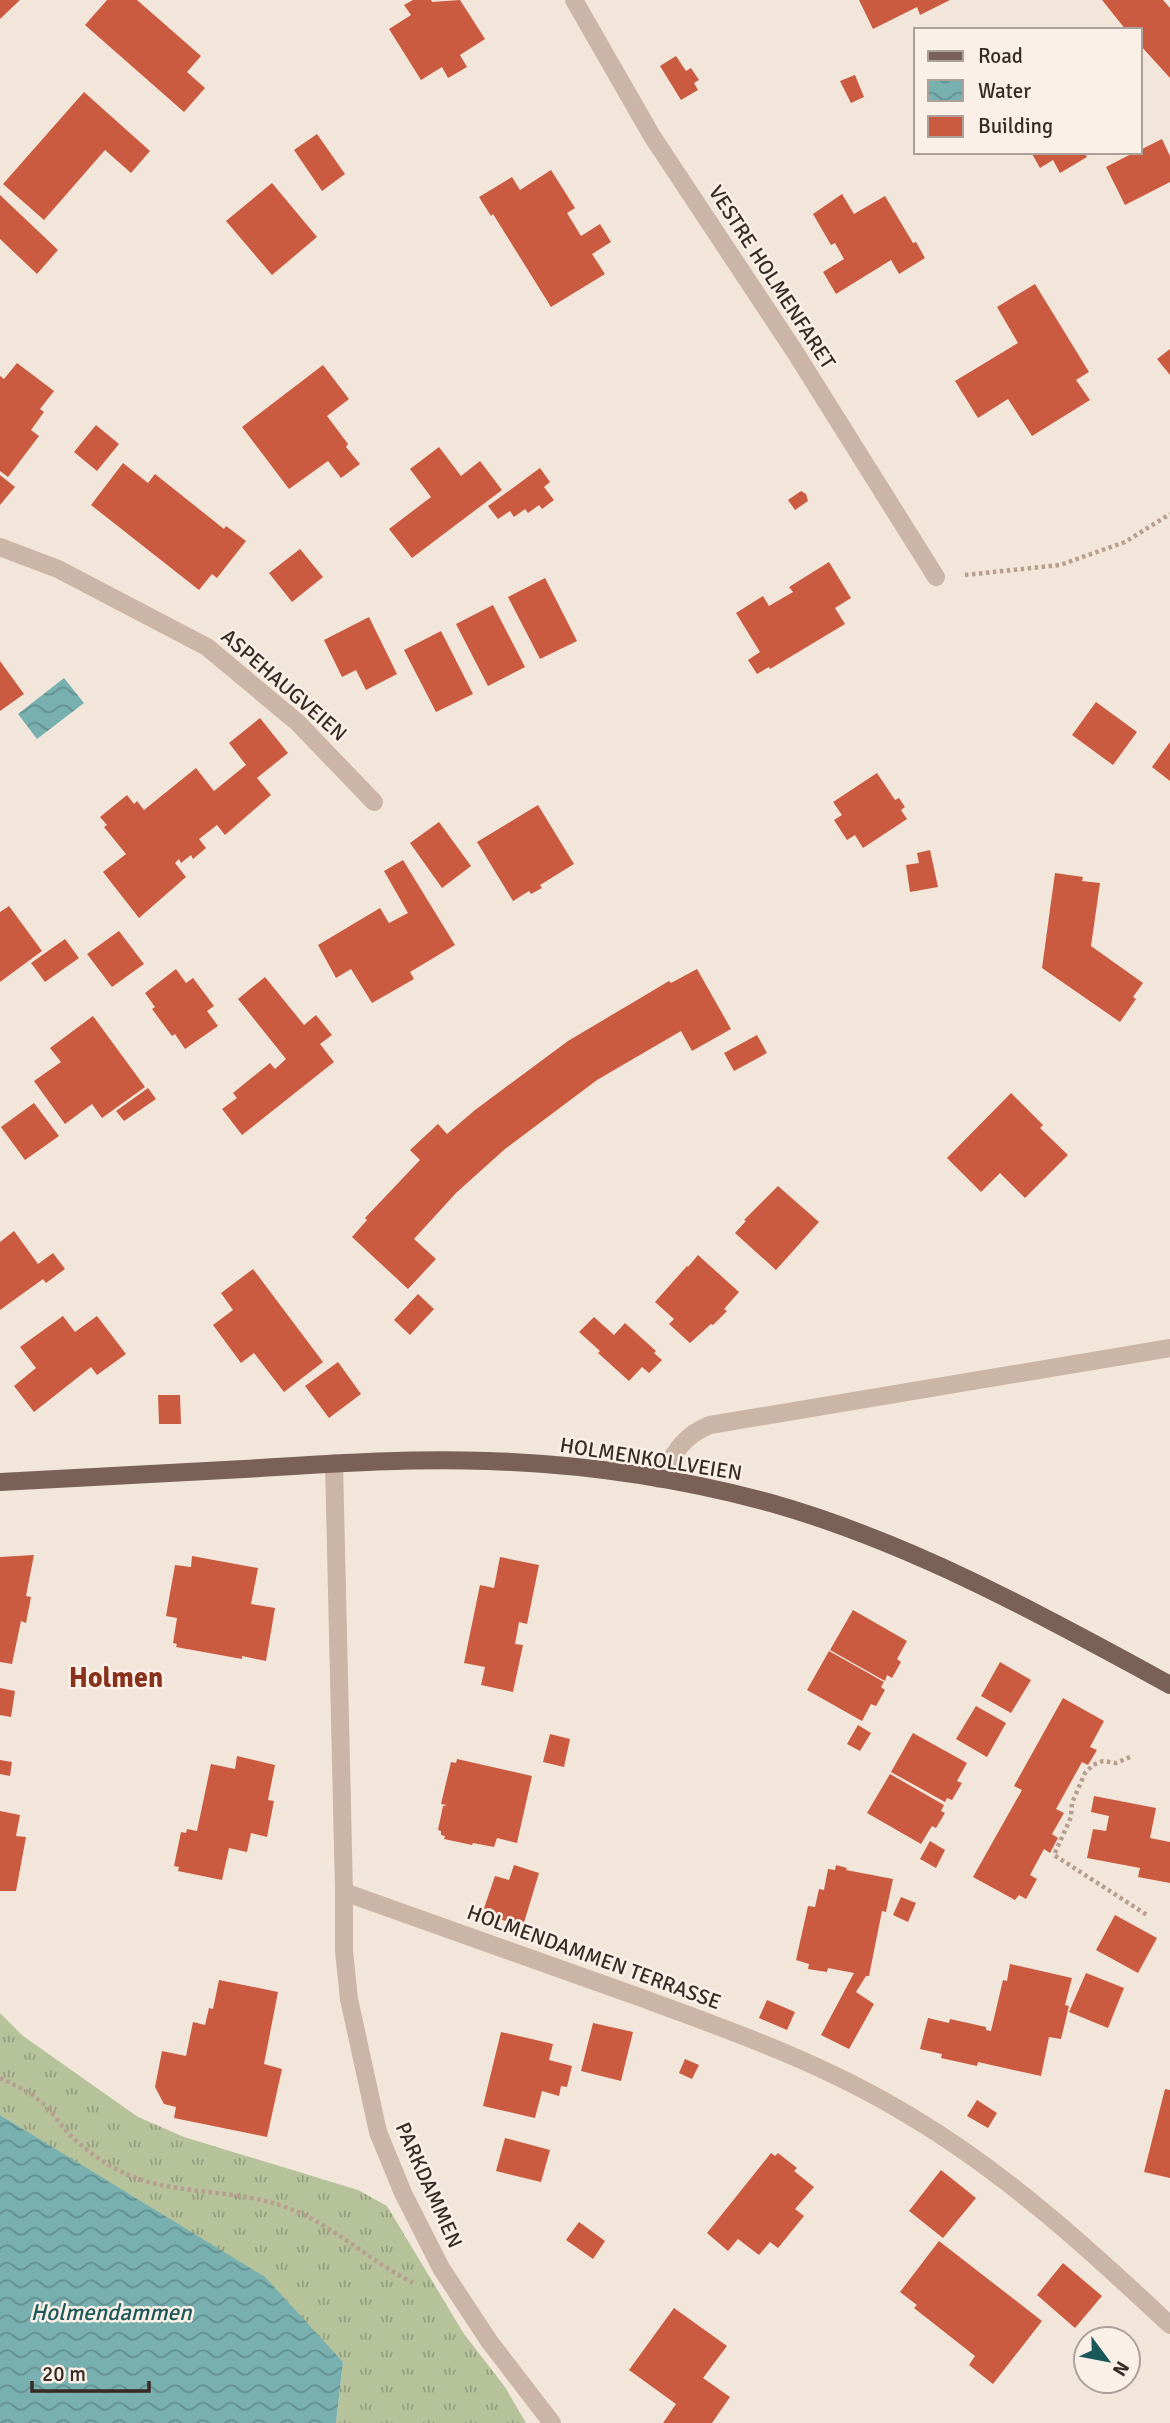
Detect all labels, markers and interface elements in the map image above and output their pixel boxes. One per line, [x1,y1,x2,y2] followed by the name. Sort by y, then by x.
[914,28,1142,154] legend
[978,43,1023,69] text: Road
[978,78,1031,104] text: Water
[978,113,1053,139] text: Building
[703,180,841,374] street label: VESTRE HOLMENFARET
[216,623,352,747] street label: ASPEHAUGVEIEN
[558,1432,744,1486] street label: HOLMENKOLLVEIEN
[69,1661,163,1695] district label: Holmen
[464,1899,724,2015] street label: HOLMENDAMMEN TERRASSE
[390,2118,468,2252] street label: PARKDAMMEN
[30,2298,193,2327] water label: Holmendammen
[1072,2325,1142,2395] north arrow
[32,2350,149,2394] scale bar
[1107,2357,1134,2380] text: N
[42,2361,86,2387] text: 20 m

